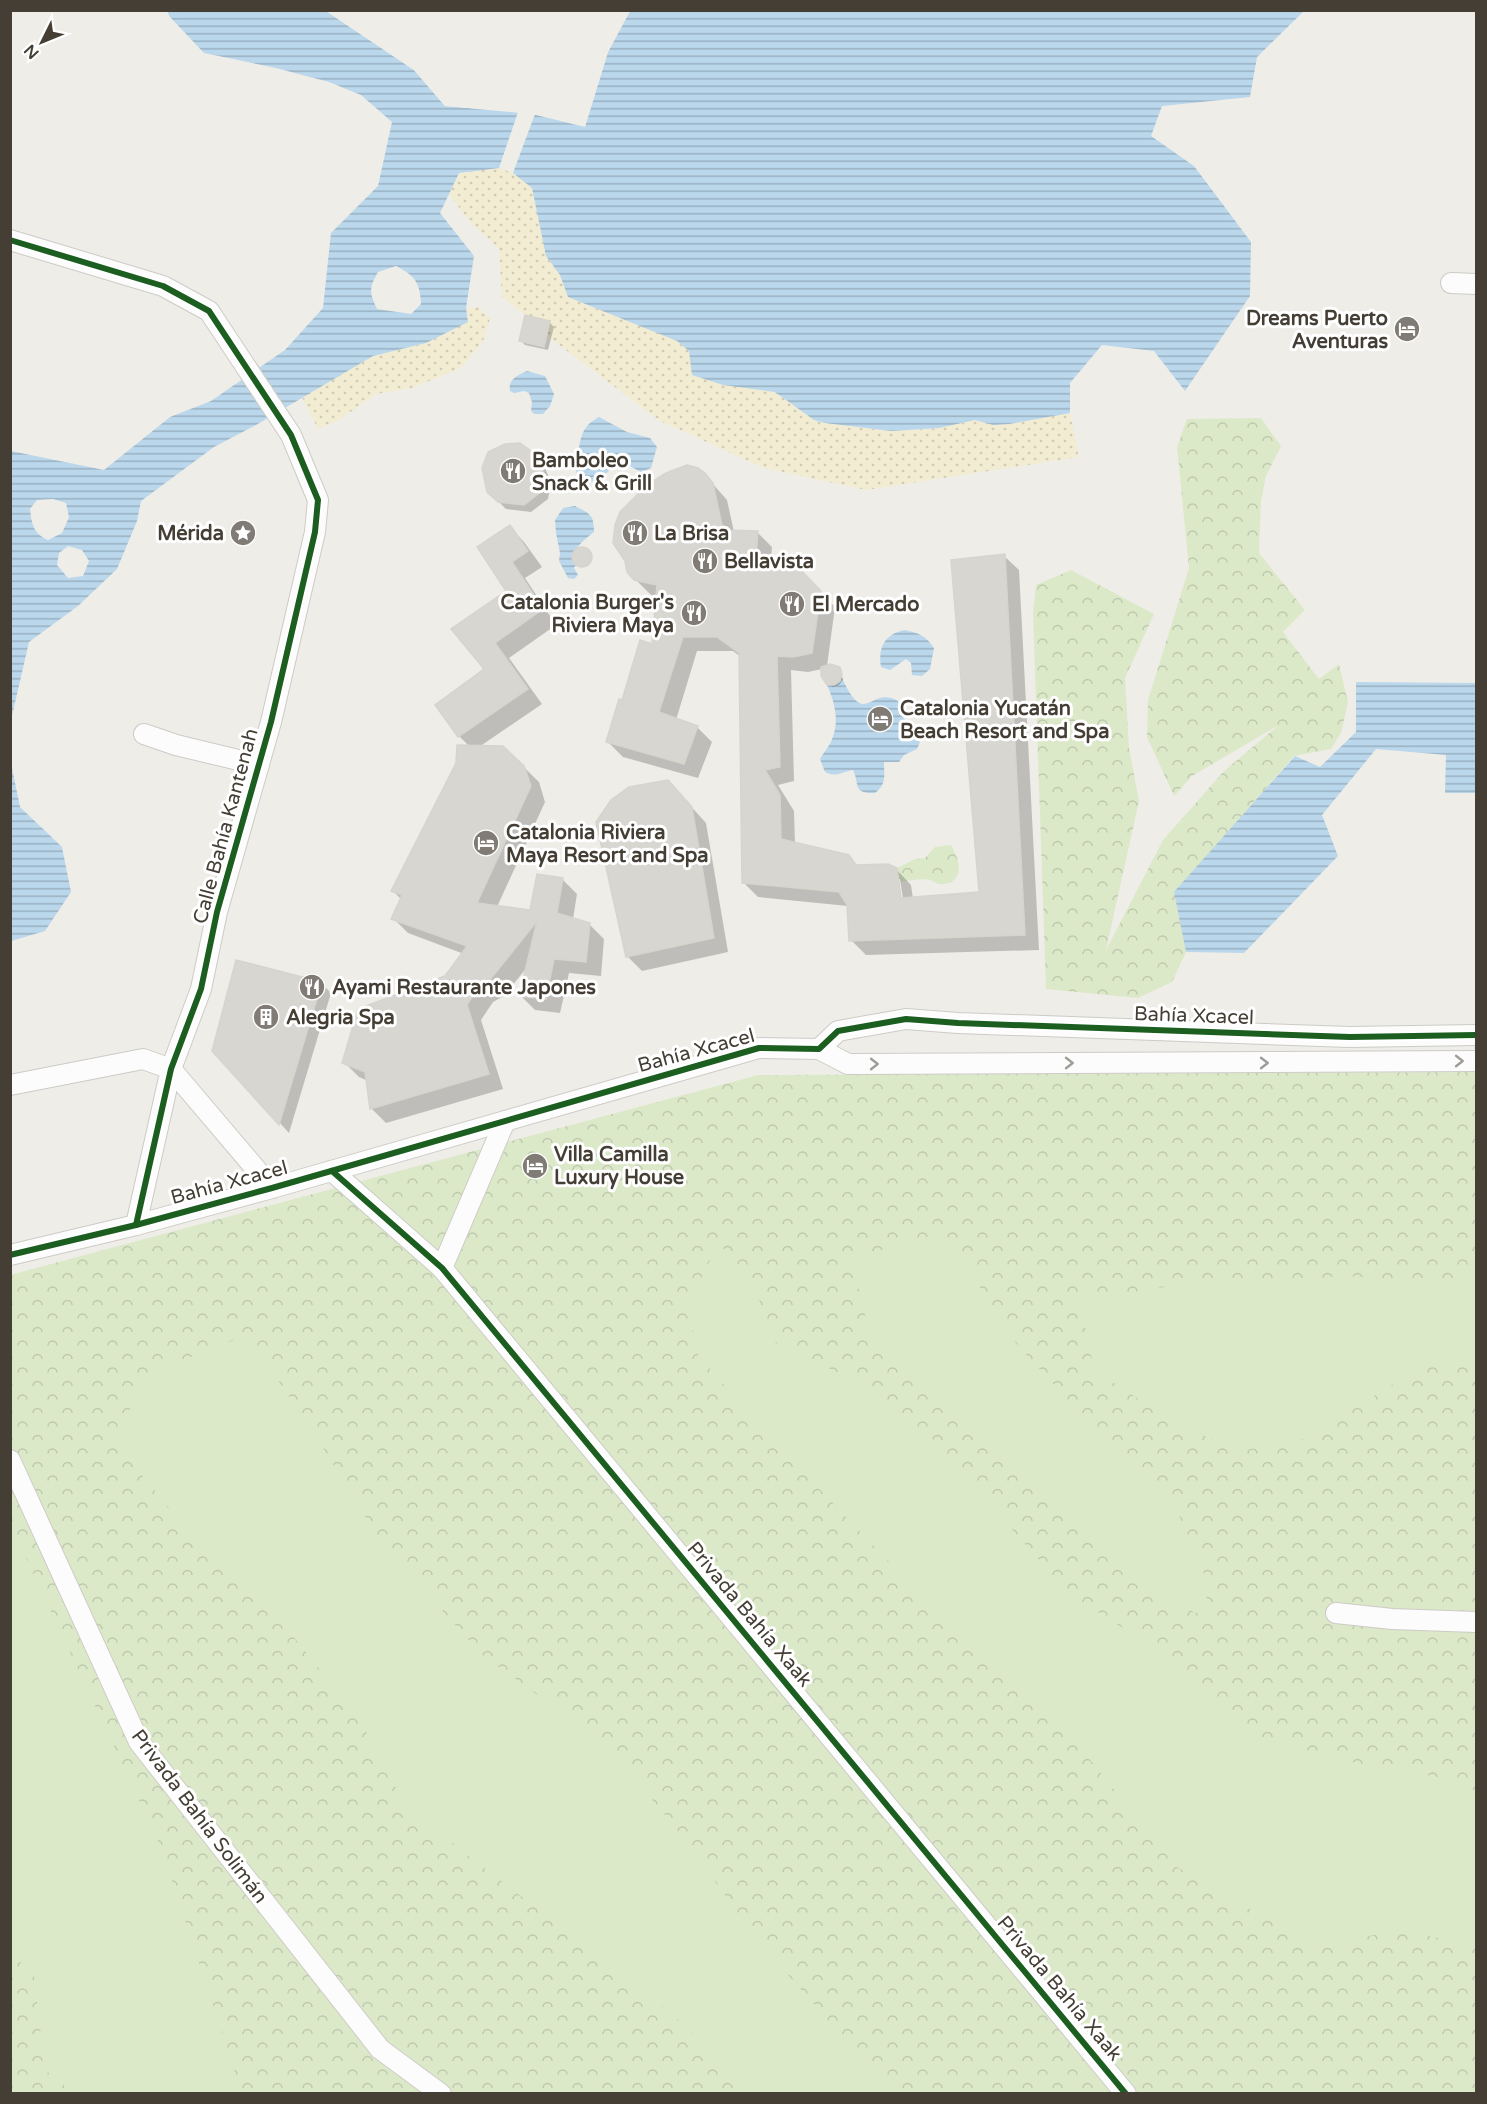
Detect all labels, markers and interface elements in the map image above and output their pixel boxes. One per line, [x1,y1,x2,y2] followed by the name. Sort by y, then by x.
[12,12,72,72] north arrow
[20,40,43,63] text: N
[1246,307,1388,354] place label: Dreams Puerto Aventuras
[1392,314,1422,344] hotel icon: Dreams Puerto Aventuras
[532,449,652,496] place label: Bamboleo Snack & Grill
[498,456,528,486] restaurant icon: Bamboleo Snack & Grill
[228,518,258,548] place icon: Mérida
[620,518,650,548] restaurant icon: La Brisa
[157,522,224,546] place label: Mérida
[654,522,729,546] place label: La Brisa
[690,546,720,576] restaurant icon: Bellavista
[724,550,814,574] place label: Bellavista
[777,589,807,619] restaurant icon: El Mercado
[501,591,674,638] place label: Catalonia Burger's Riviera Maya
[812,593,919,617] place label: El Mercado
[679,598,709,628] restaurant icon: Catalonia Burger's Riviera Maya
[900,697,1109,744] place label: Catalonia Yucatán Beach Resort and Spa
[865,704,895,734] hotel icon: Catalonia Yucatán Beach Resort and Spa
[188,726,264,927] street label: Calle Bahía Kantenah
[506,821,709,868] place label: Catalonia Riviera Maya Resort and Spa
[471,828,501,858] hotel icon: Catalonia Riviera Maya Resort and Spa
[297,972,327,1002] restaurant icon: Ayami Restaurante Japones
[332,976,596,1000] place label: Ayami Restaurante Japones
[251,1002,281,1032] building icon: Alegria Spa
[1134,1002,1254,1030] street label: Bahía Xcacel
[286,1006,395,1030] place label: Alegria Spa
[635,1024,757,1078] street label: Bahía Xcacel
[1454,1055,1463,1067] one-way arrow
[1259,1056,1268,1069] one-way arrow
[1064,1057,1073,1070] one-way arrow
[869,1058,878,1070] one-way arrow
[554,1143,684,1190] place label: Villa Camilla Luxury House
[520,1151,550,1181] hotel icon: Villa Camilla Luxury House
[168,1156,290,1210] street label: Bahía Xcacel
[682,1537,817,1692] street label: Privada Bahía Xaak
[126,1725,272,1908] street label: Privada Bahía Solimán
[992,1911,1127,2066] street label: Privada Bahía Xaak

